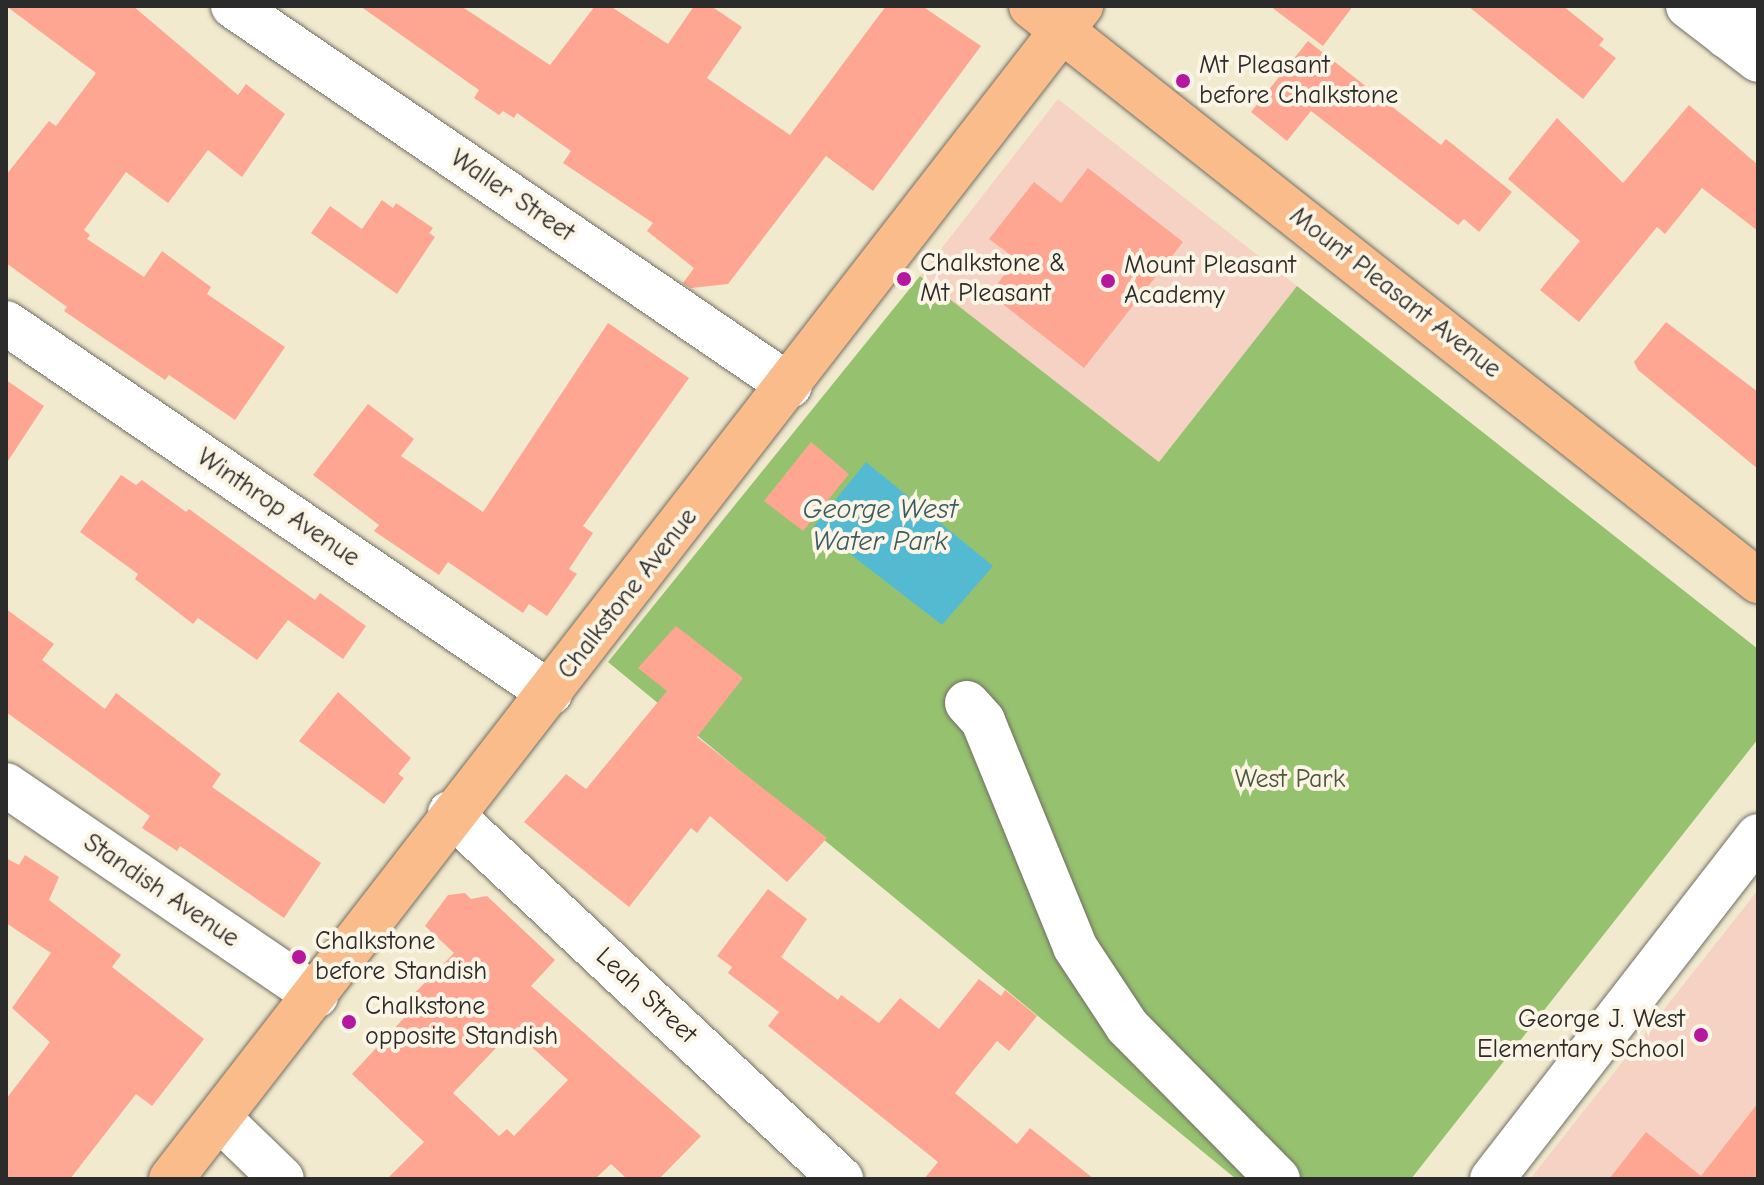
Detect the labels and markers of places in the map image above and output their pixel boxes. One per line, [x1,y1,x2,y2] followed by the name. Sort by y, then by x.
[1199,50,1398,112] place label: Mt Pleasant before Chalkstone
[1174,72,1192,90] marker: Mt Pleasant before Chalkstone
[920,248,1066,310] place label: Chalkstone & Mt Pleasant
[1124,250,1296,312] place label: Mount Pleasant Academy
[895,270,913,288] marker: Chalkstone & Mt Pleasant
[1099,272,1117,290] marker: Mount Pleasant Academy
[315,926,487,988] place label: Chalkstone before Standish
[290,948,308,966] marker: Chalkstone before Standish
[365,991,558,1052] place label: Chalkstone opposite Standish
[1477,1004,1685,1066] place label: George J. West Elementary School
[340,1013,358,1031] marker: Chalkstone opposite Standish
[1692,1026,1710,1044] marker: George J. West Elementary School

